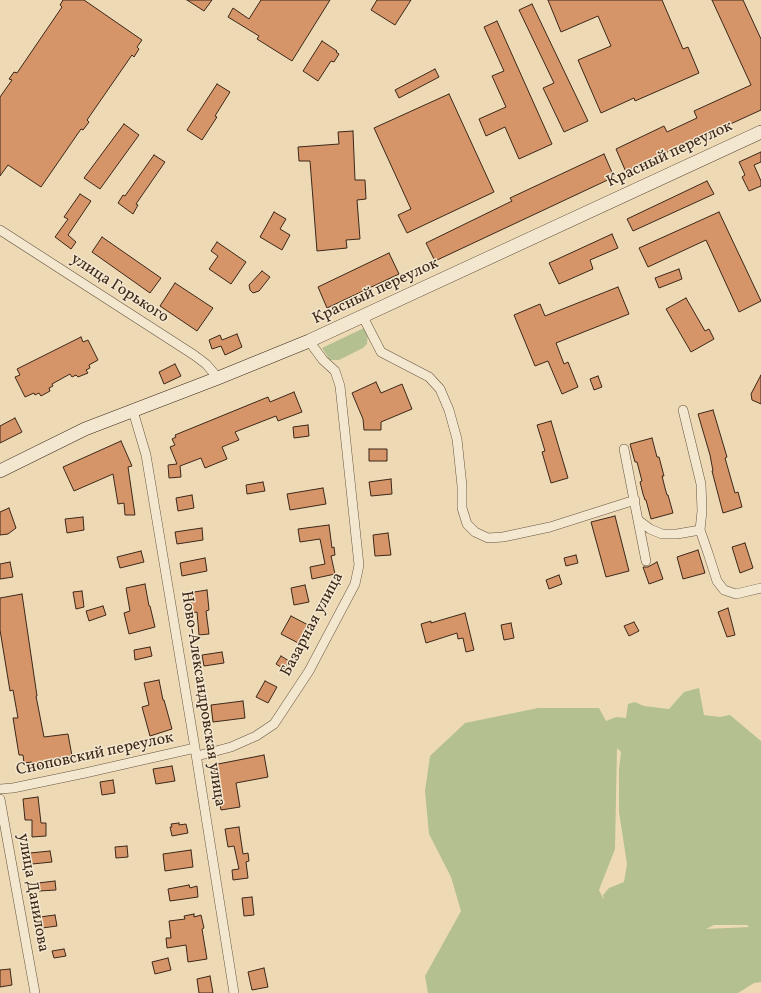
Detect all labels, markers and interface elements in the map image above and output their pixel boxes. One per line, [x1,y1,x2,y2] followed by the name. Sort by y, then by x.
[604,117,736,193] street label: Красный переулок
[66,250,172,328] street label: улица Горького
[310,254,442,330] street label: Красный переулок
[277,570,349,680] street label: Базарная улица
[175,590,229,808] street label: Ново-Александровская улица
[15,729,175,781] street label: Сноповский переулок
[12,832,52,954] street label: улица Данилова

